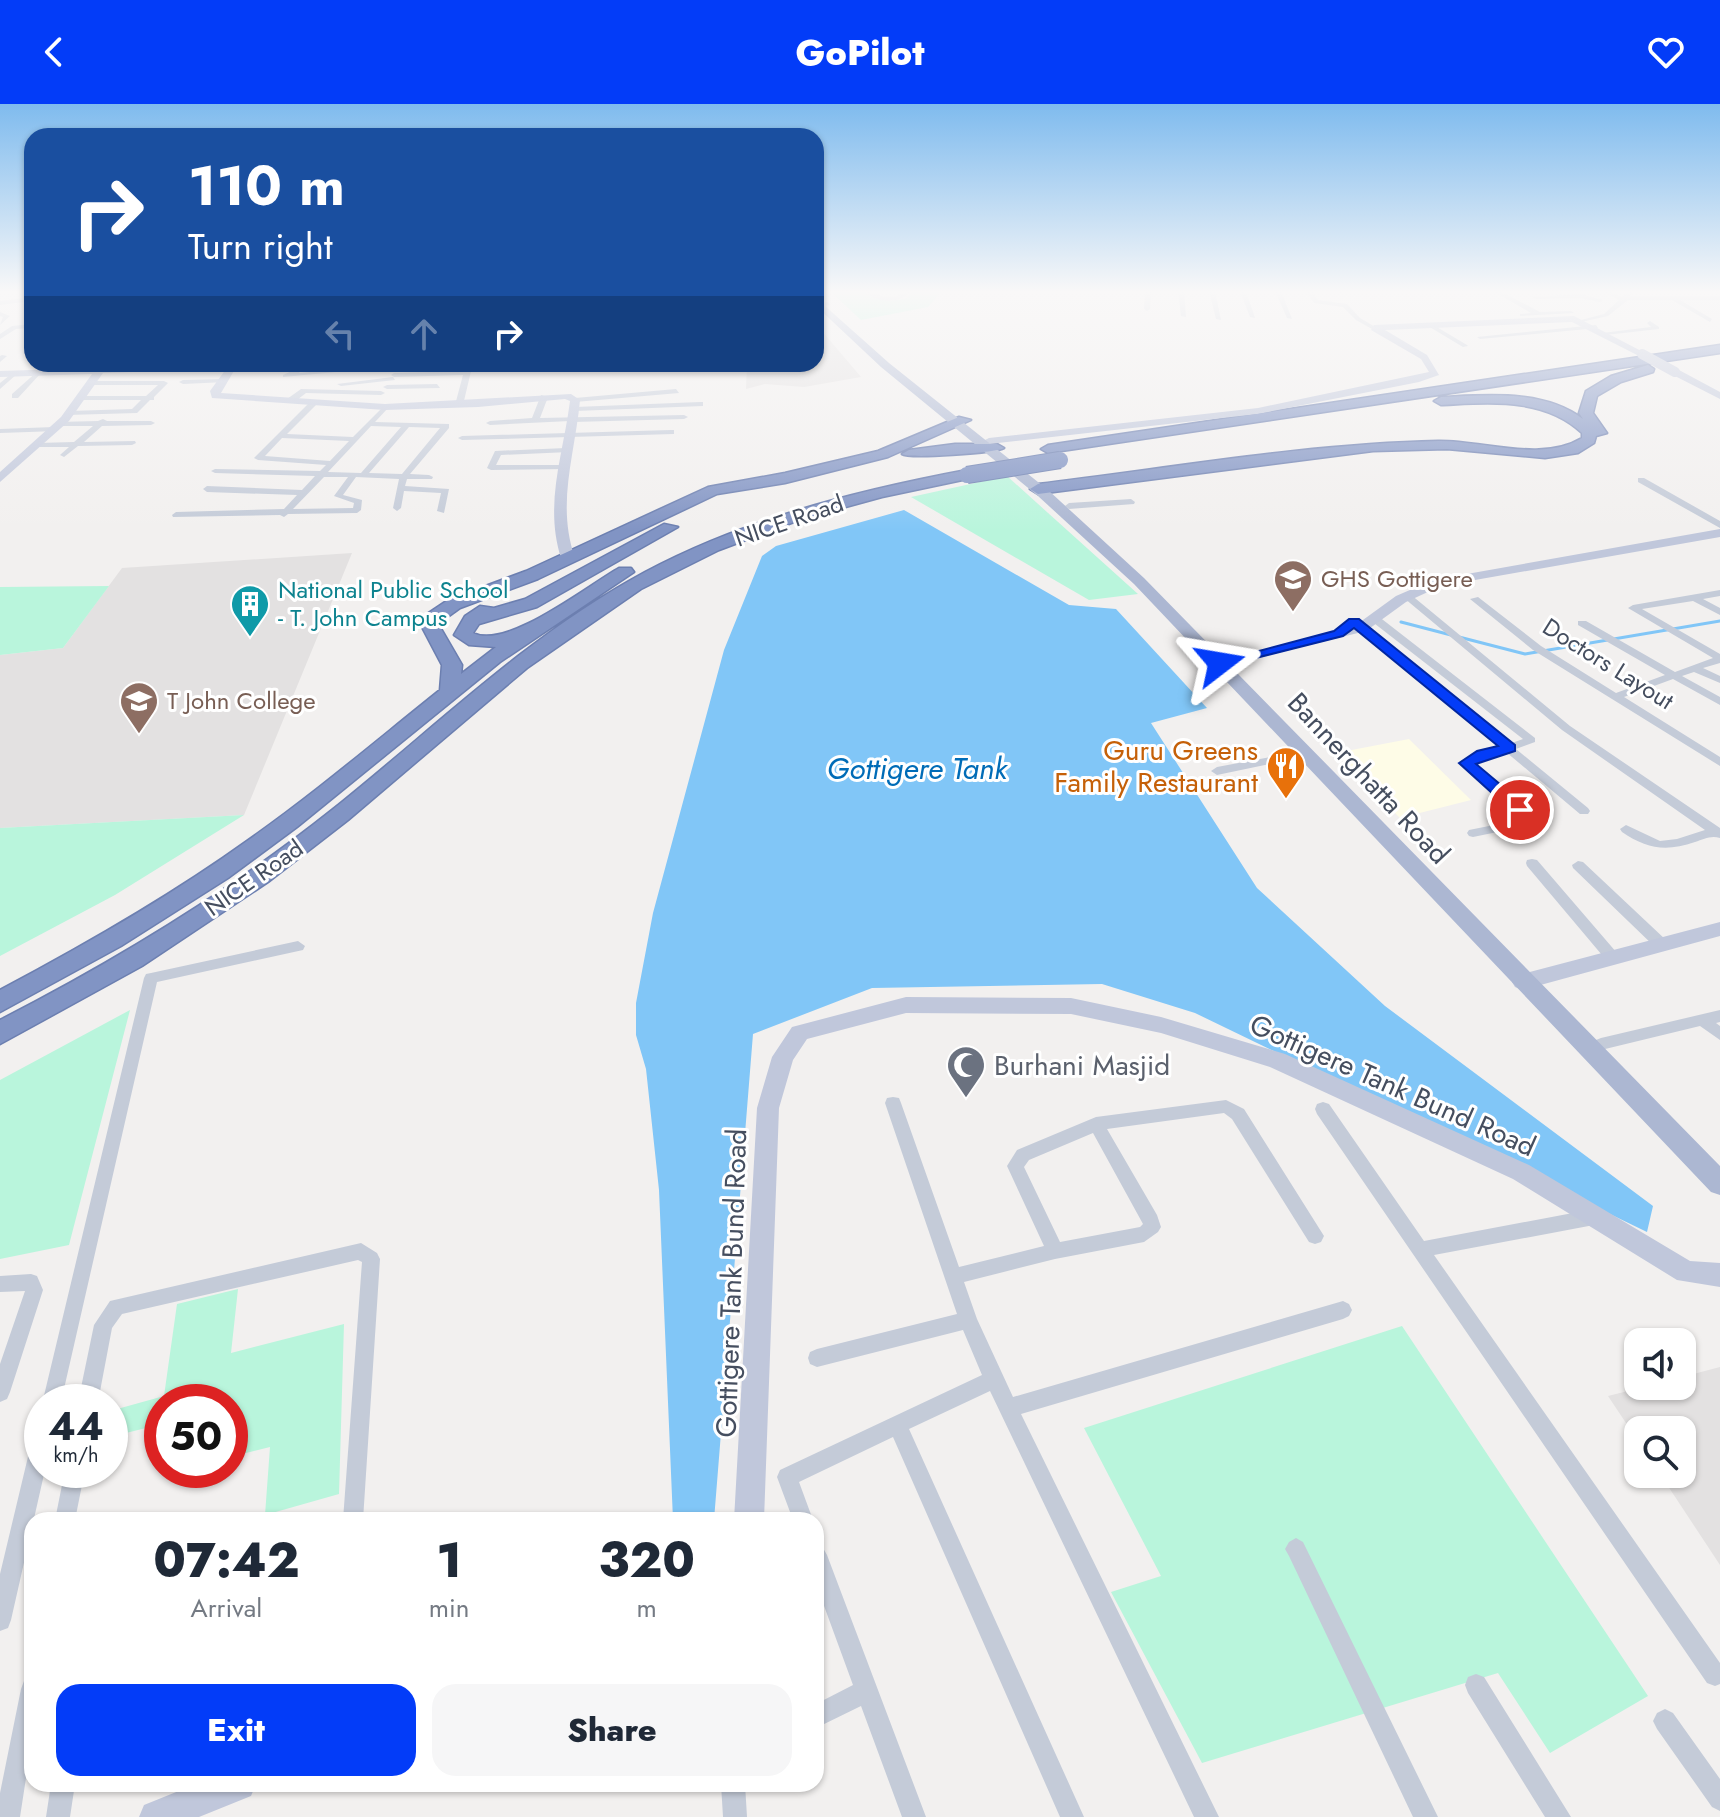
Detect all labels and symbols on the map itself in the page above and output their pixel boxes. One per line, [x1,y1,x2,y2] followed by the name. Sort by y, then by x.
[730,486,848,555] street label: NICE Road
[1272,558,1314,613] school or university icon: GHS Gottigere
[1321,561,1473,596] place label: GHS Gottigere
[278,572,508,635] place label: National Public School - T. John Campus
[229,583,271,638] building icon: National Public School - T. John Campus
[1536,609,1681,718] street label: Doctors Layout
[1178,621,1262,705] position arrow
[118,680,160,735] school or university icon: T John College
[167,683,316,718] place label: T John College
[1278,683,1459,873] street label: Bannerghatta Road
[1054,730,1258,803] place label: Guru Greens Family Restaurant
[1265,745,1307,800] restaurant icon: Guru Greens Family Restaurant
[827,747,1008,790] water label: Gottigere Tank
[1486,776,1554,844] pin
[197,831,310,924] street label: NICE Road
[1243,1004,1542,1167] street label: Gottigere Tank Bund Road
[945,1044,987,1099] mosque icon: Burhani Masjid
[994,1045,1170,1086] place label: Burhani Masjid
[706,1128,757,1438] street label: Gottigere Tank Bund Road
[144,1384,248,1488] speed limit sign: 50

